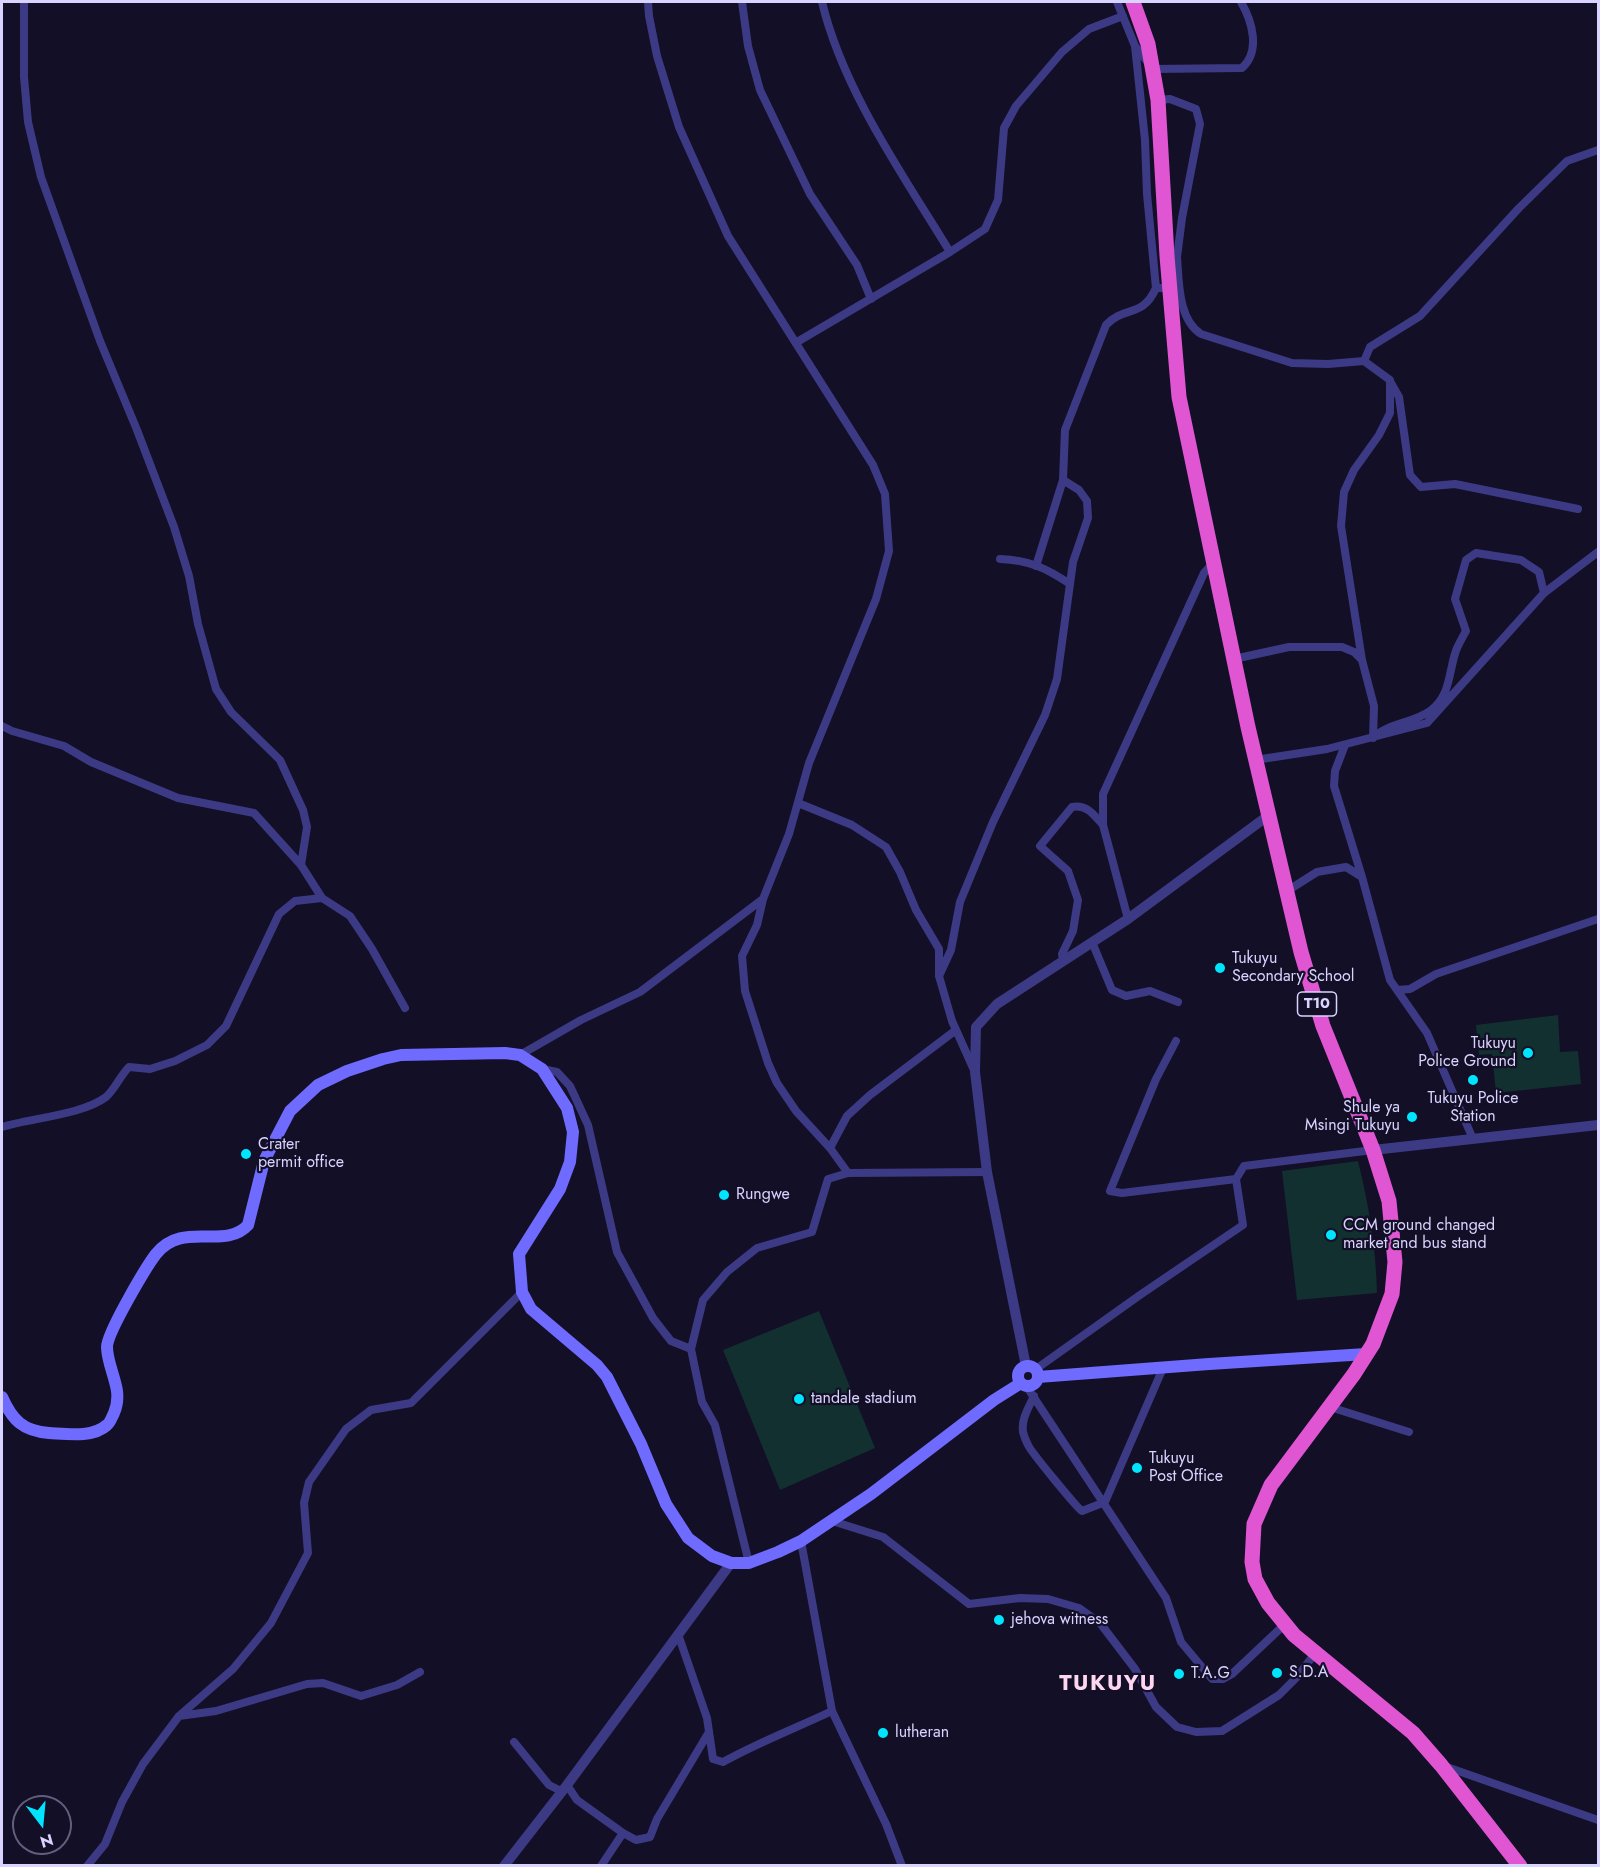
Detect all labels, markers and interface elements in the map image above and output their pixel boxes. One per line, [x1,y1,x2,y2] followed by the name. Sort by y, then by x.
[1232,949,1354,987] place label: Tukuyu Secondary School
[1213,961,1227,975] marker: Tukuyu Secondary School
[1298,992,1336,1016] road number: T10
[1418,1034,1516,1072] place label: Tukuyu Police Ground
[1521,1046,1535,1060] marker: Tukuyu Police Ground
[1466,1073,1480,1087] marker: Tukuyu Police Station
[1428,1089,1518,1127] place label: Tukuyu Police Station
[1305,1098,1400,1136] place label: Shule ya Msingi Tukuyu
[1405,1110,1419,1124] marker: Shule ya Msingi Tukuyu
[258,1135,344,1173] place label: Crater permit office
[239,1147,253,1161] marker: Crater permit office
[736,1185,790,1205] place label: Rungwe
[717,1188,731,1202] marker: Rungwe
[1343,1216,1495,1254] place label: CCM ground changed market and bus stand
[1324,1228,1338,1242] marker: CCM ground changed market and bus stand
[811,1389,917,1409] place label: tandale stadium
[792,1392,806,1406] marker: tandale stadium
[1149,1449,1223,1487] place label: Tukuyu Post Office
[1130,1461,1144,1475] marker: Tukuyu Post Office
[1011,1610,1108,1630] place label: jehova witness
[992,1613,1006,1627] marker: jehova witness
[1289,1663,1328,1683] place label: S.D.A
[1191,1664,1230,1684] place label: T.A.G
[1270,1666,1284,1680] marker: S.D.A
[1172,1667,1186,1681] marker: T.A.G
[1059,1672,1157,1698] district label: TUKUYU
[895,1723,949,1743] place label: lutheran
[876,1726,890,1740] marker: lutheran
[12,1795,72,1855] north arrow
[37,1828,56,1854] text: N

